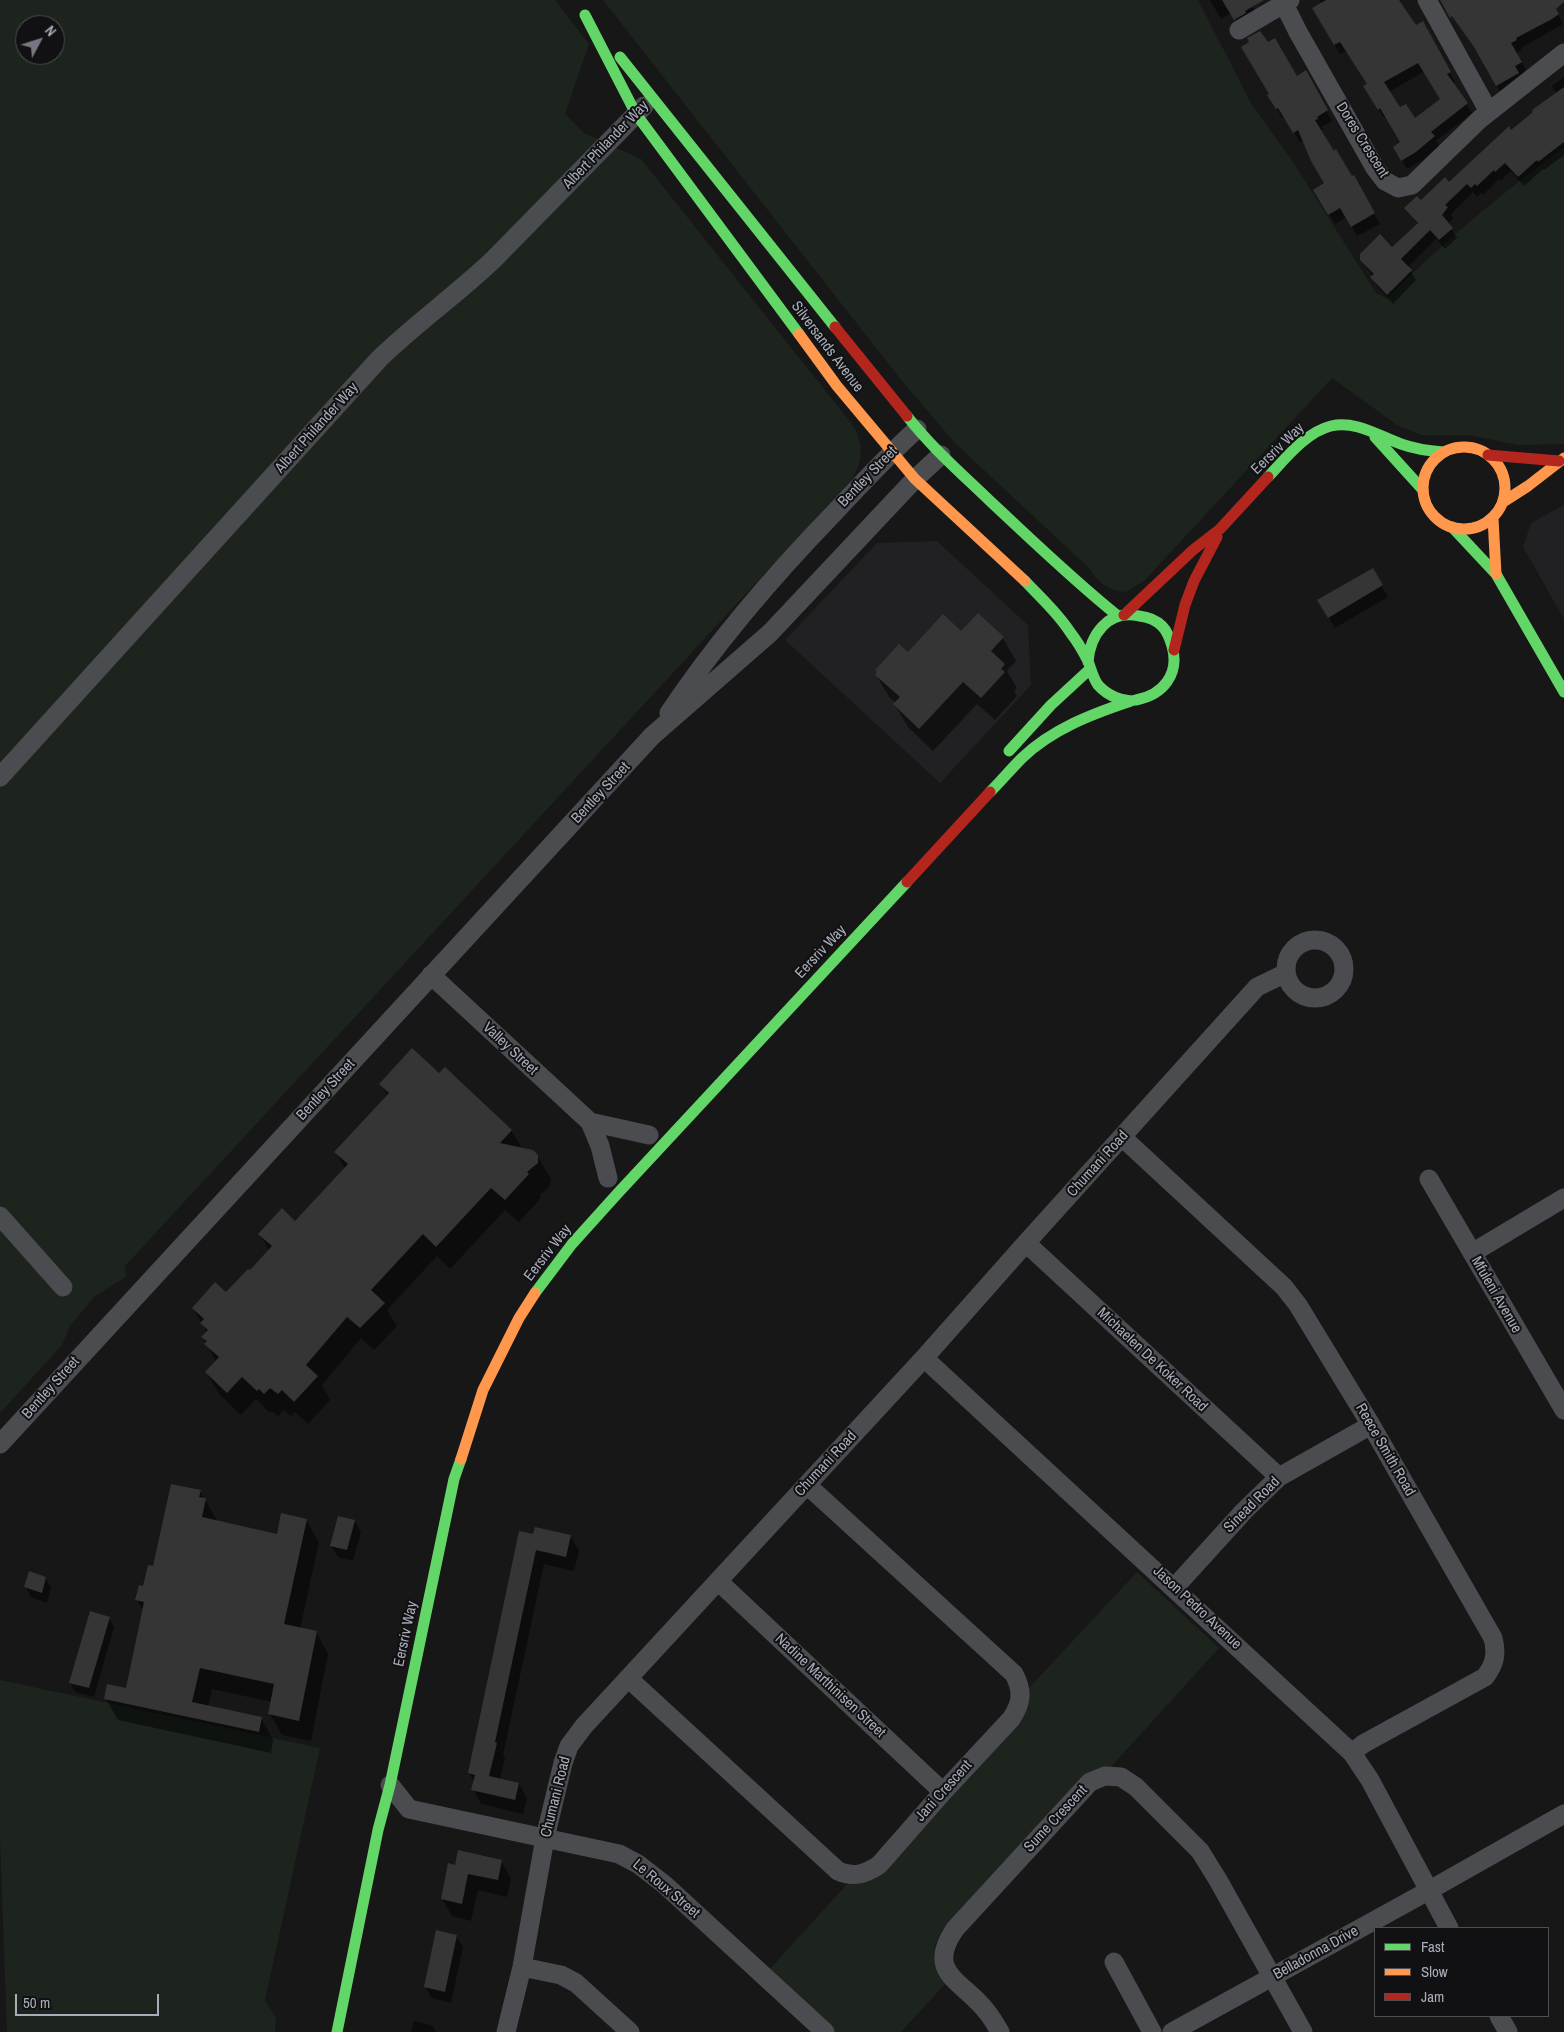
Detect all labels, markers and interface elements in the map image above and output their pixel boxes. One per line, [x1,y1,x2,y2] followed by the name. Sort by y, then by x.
[15,15,65,65] north arrow
[41,22,60,40] text: N
[559,97,653,193] street label: Albert Philander Way
[1332,99,1392,181] street label: Dores Crescent
[787,298,867,396] street label: Silversands Avenue
[272,379,362,477] street label: Albert Philander Way
[1248,419,1308,479] street label: Eersriv Way
[835,443,901,511] street label: Bentley Street
[568,759,634,827] street label: Bentley Street
[792,922,850,982] street label: Eersriv Way
[479,1019,541,1079] street label: Valley Street
[293,1056,359,1124] street label: Bentley Street
[1064,1127,1132,1201] street label: Chumani Road
[520,1221,576,1285] street label: Eersriv Way
[1467,1254,1525,1336] street label: Mfuleni Avenue
[1093,1304,1211,1416] street label: Michaelen De Koker Road
[18,1353,84,1423] street label: Bentley Street
[1351,1401,1419,1499] street label: Reece Smith Road
[791,1428,861,1500] street label: Chumani Road
[1220,1473,1284,1537] street label: Sinead Road
[1149,1563,1245,1653] street label: Jason Pedro Avenue
[390,1600,422,1668] street label: Eersriv Way
[771,1630,889,1742] street label: Nadine Marthinisen Street
[537,1755,575,1839] street label: Chumani Road
[912,1757,976,1825] street label: Jani Crescent
[1021,1782,1091,1856] street label: Sume Crescent
[629,1856,703,1922] street label: Le Roux Street
[1270,1922,1362,1984] street label: Belladonna Drive
[1374,1927,1549,2017] legend
[1421,1936,1444,1957] text: Fast
[1421,1961,1448,1982] text: Slow
[18,1984,161,2016] scale bar
[1421,1986,1444,2007] text: Jam
[23,1992,50,2013] text: 50 m

